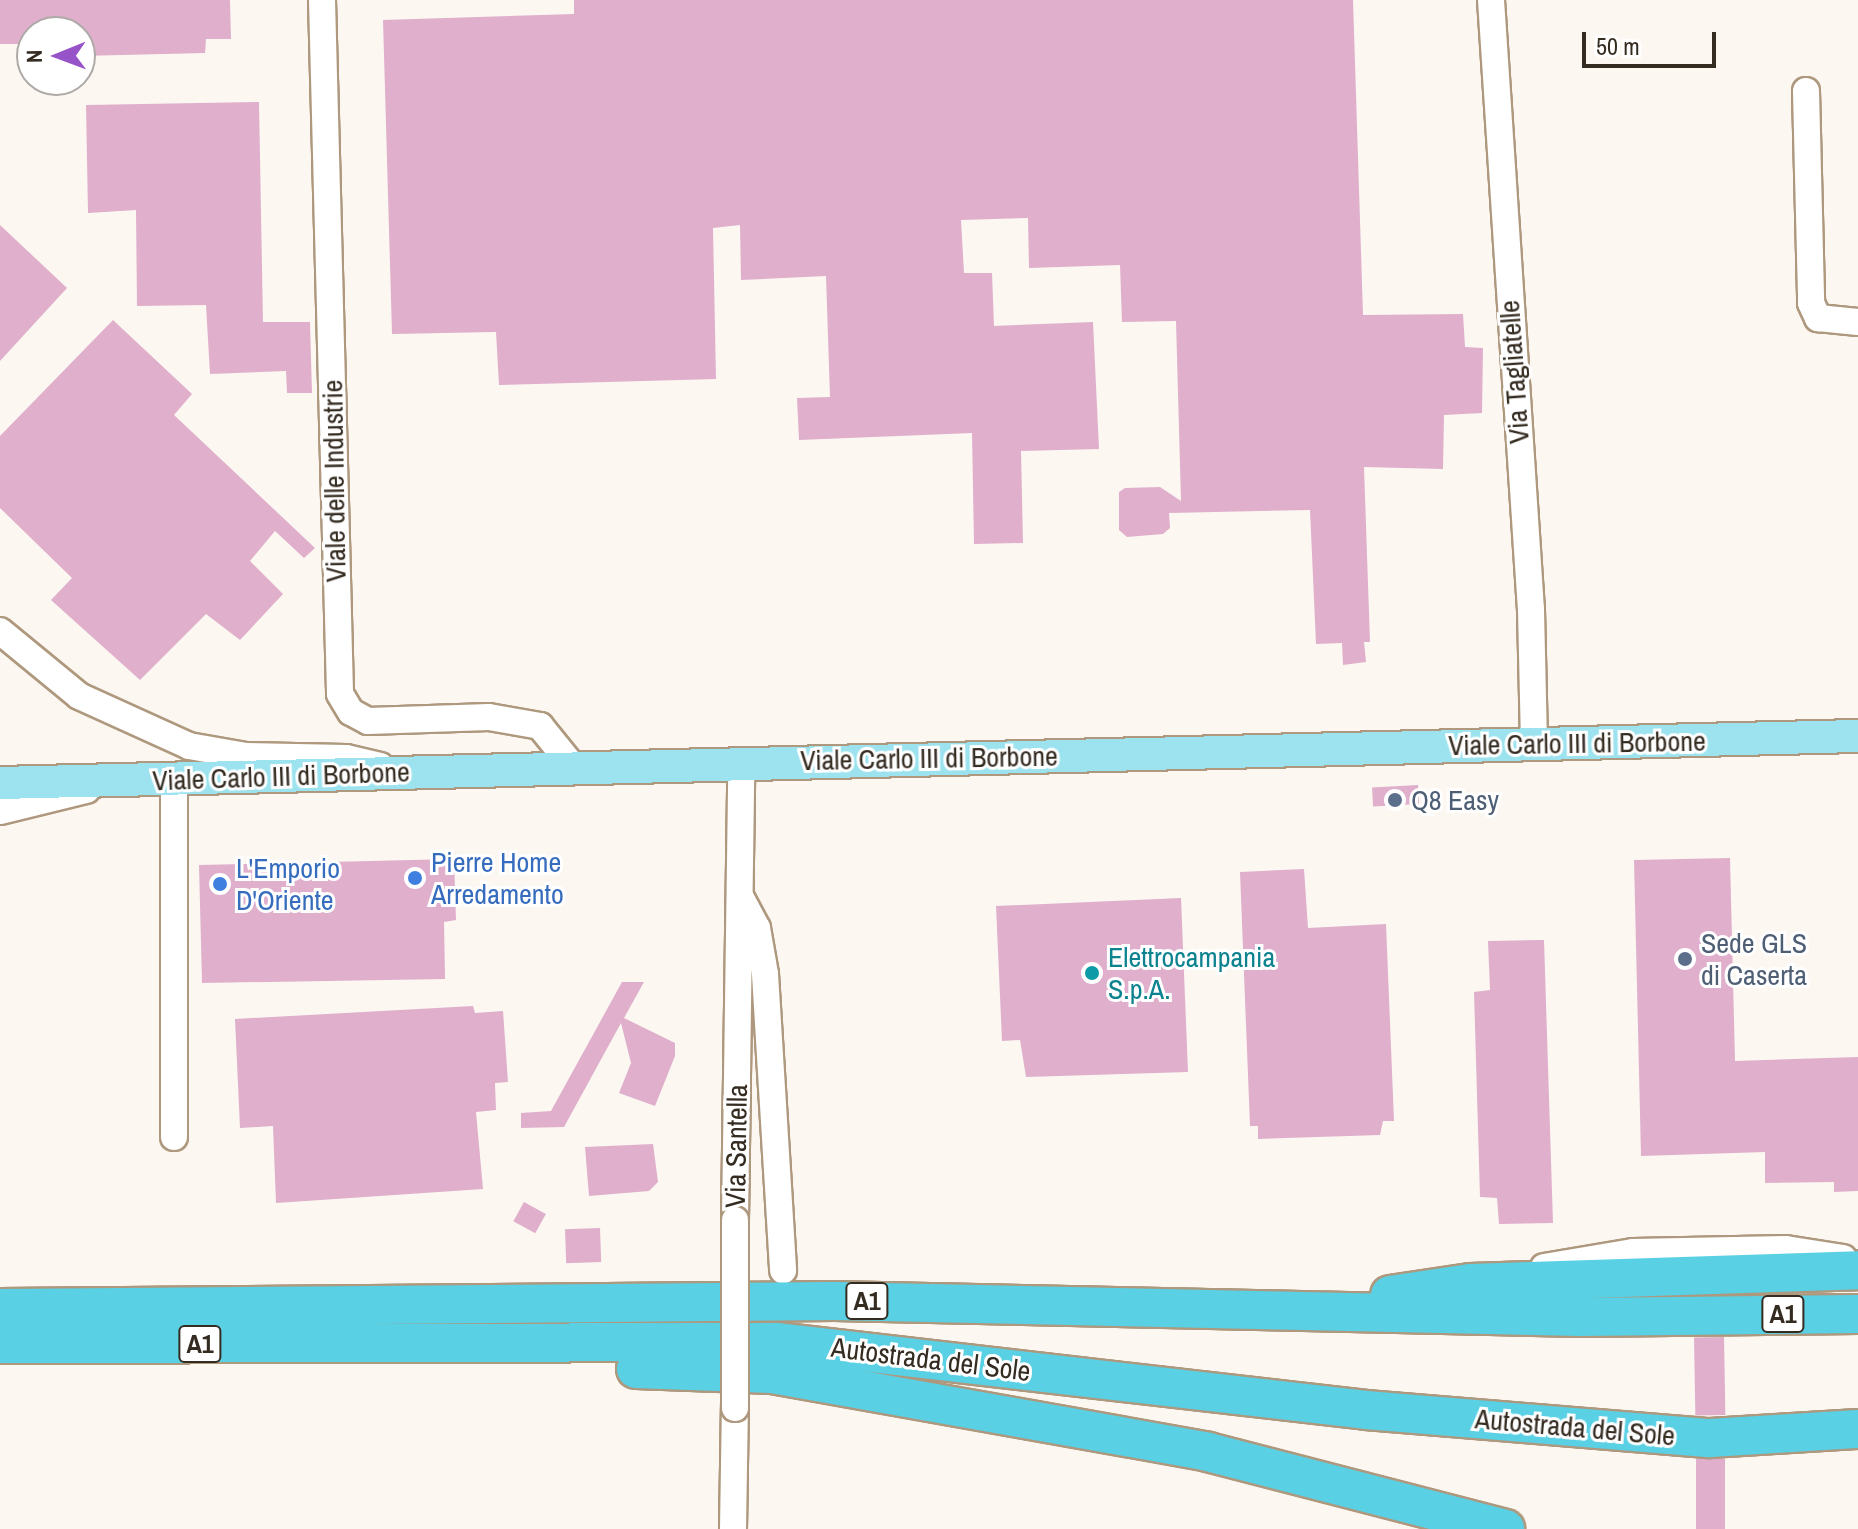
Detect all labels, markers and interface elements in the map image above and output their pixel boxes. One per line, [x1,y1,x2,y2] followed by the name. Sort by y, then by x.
[16,16,96,96] north arrow
[1586,16,1720,66] scale bar
[1596,30,1640,62] text: 50 m
[19,50,49,63] text: N
[1492,299,1536,445] street label: Via Tagliatelle
[315,379,353,583] street label: Viale delle Industrie
[1448,724,1706,762] street label: Viale Carlo III di Borbone
[800,739,1058,777] street label: Viale Carlo III di Borbone
[152,755,410,797] street label: Viale Carlo III di Borbone
[1411,783,1499,817] place label: Q8 Easy
[1386,791,1404,809] marker: Q8 Easy
[431,845,564,911] place label: Pierre Home Arredamento
[236,851,340,917] place label: L'Emporio D'Oriente
[406,869,424,887] marker: Pierre Home Arredamento
[211,875,229,893] marker: L'Emporio D'Oriente
[1701,926,1807,992] place label: Sede GLS di Caserta
[1108,940,1275,1006] place label: Elettrocampania S.p.A.
[1676,950,1694,968] marker: Sede GLS di Caserta
[1083,964,1101,982] marker: Elettrocampania S.p.A.
[718,1084,754,1208] street label: Via Santella
[845,1279,889,1323] road number: A1
[1761,1292,1805,1336] road number: A1
[178,1322,222,1366] road number: A1
[830,1330,1032,1388] street label: Autostrada del Sole
[1474,1402,1676,1452] street label: Autostrada del Sole

